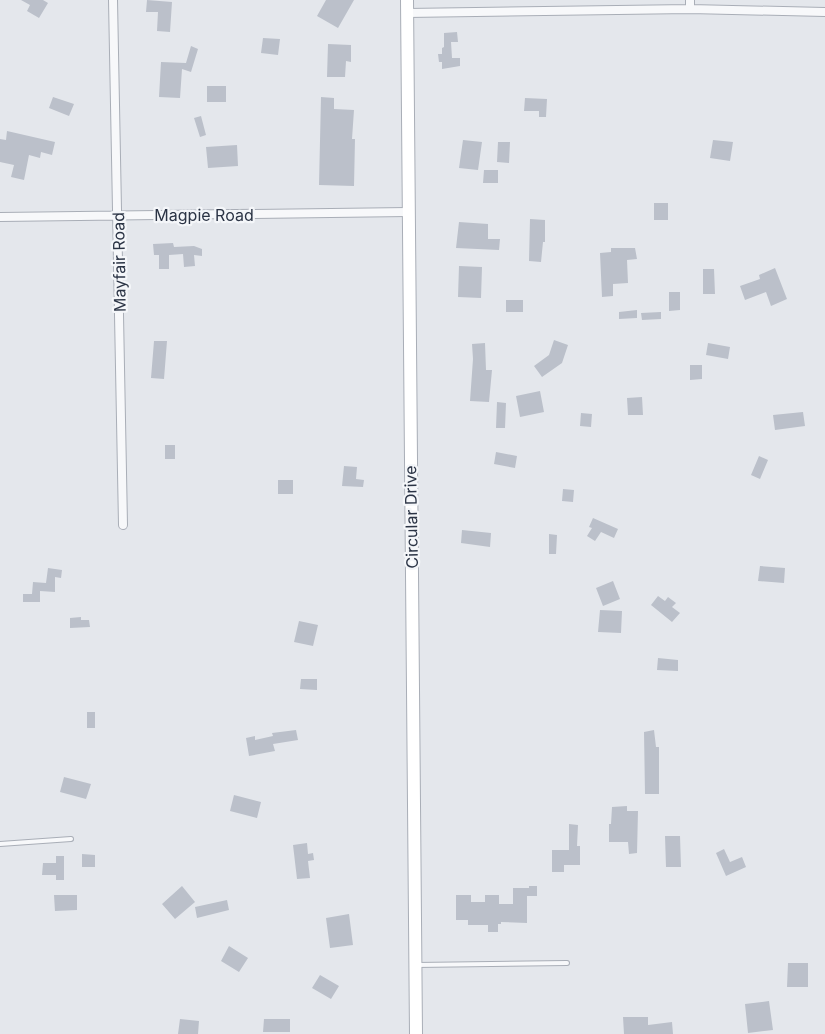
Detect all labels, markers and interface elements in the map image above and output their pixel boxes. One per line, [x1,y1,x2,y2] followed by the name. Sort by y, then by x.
[154,205,254,225] street label: Magpie Road
[108,212,130,312] street label: Mayfair Road
[400,465,422,569] street label: Circular Drive

